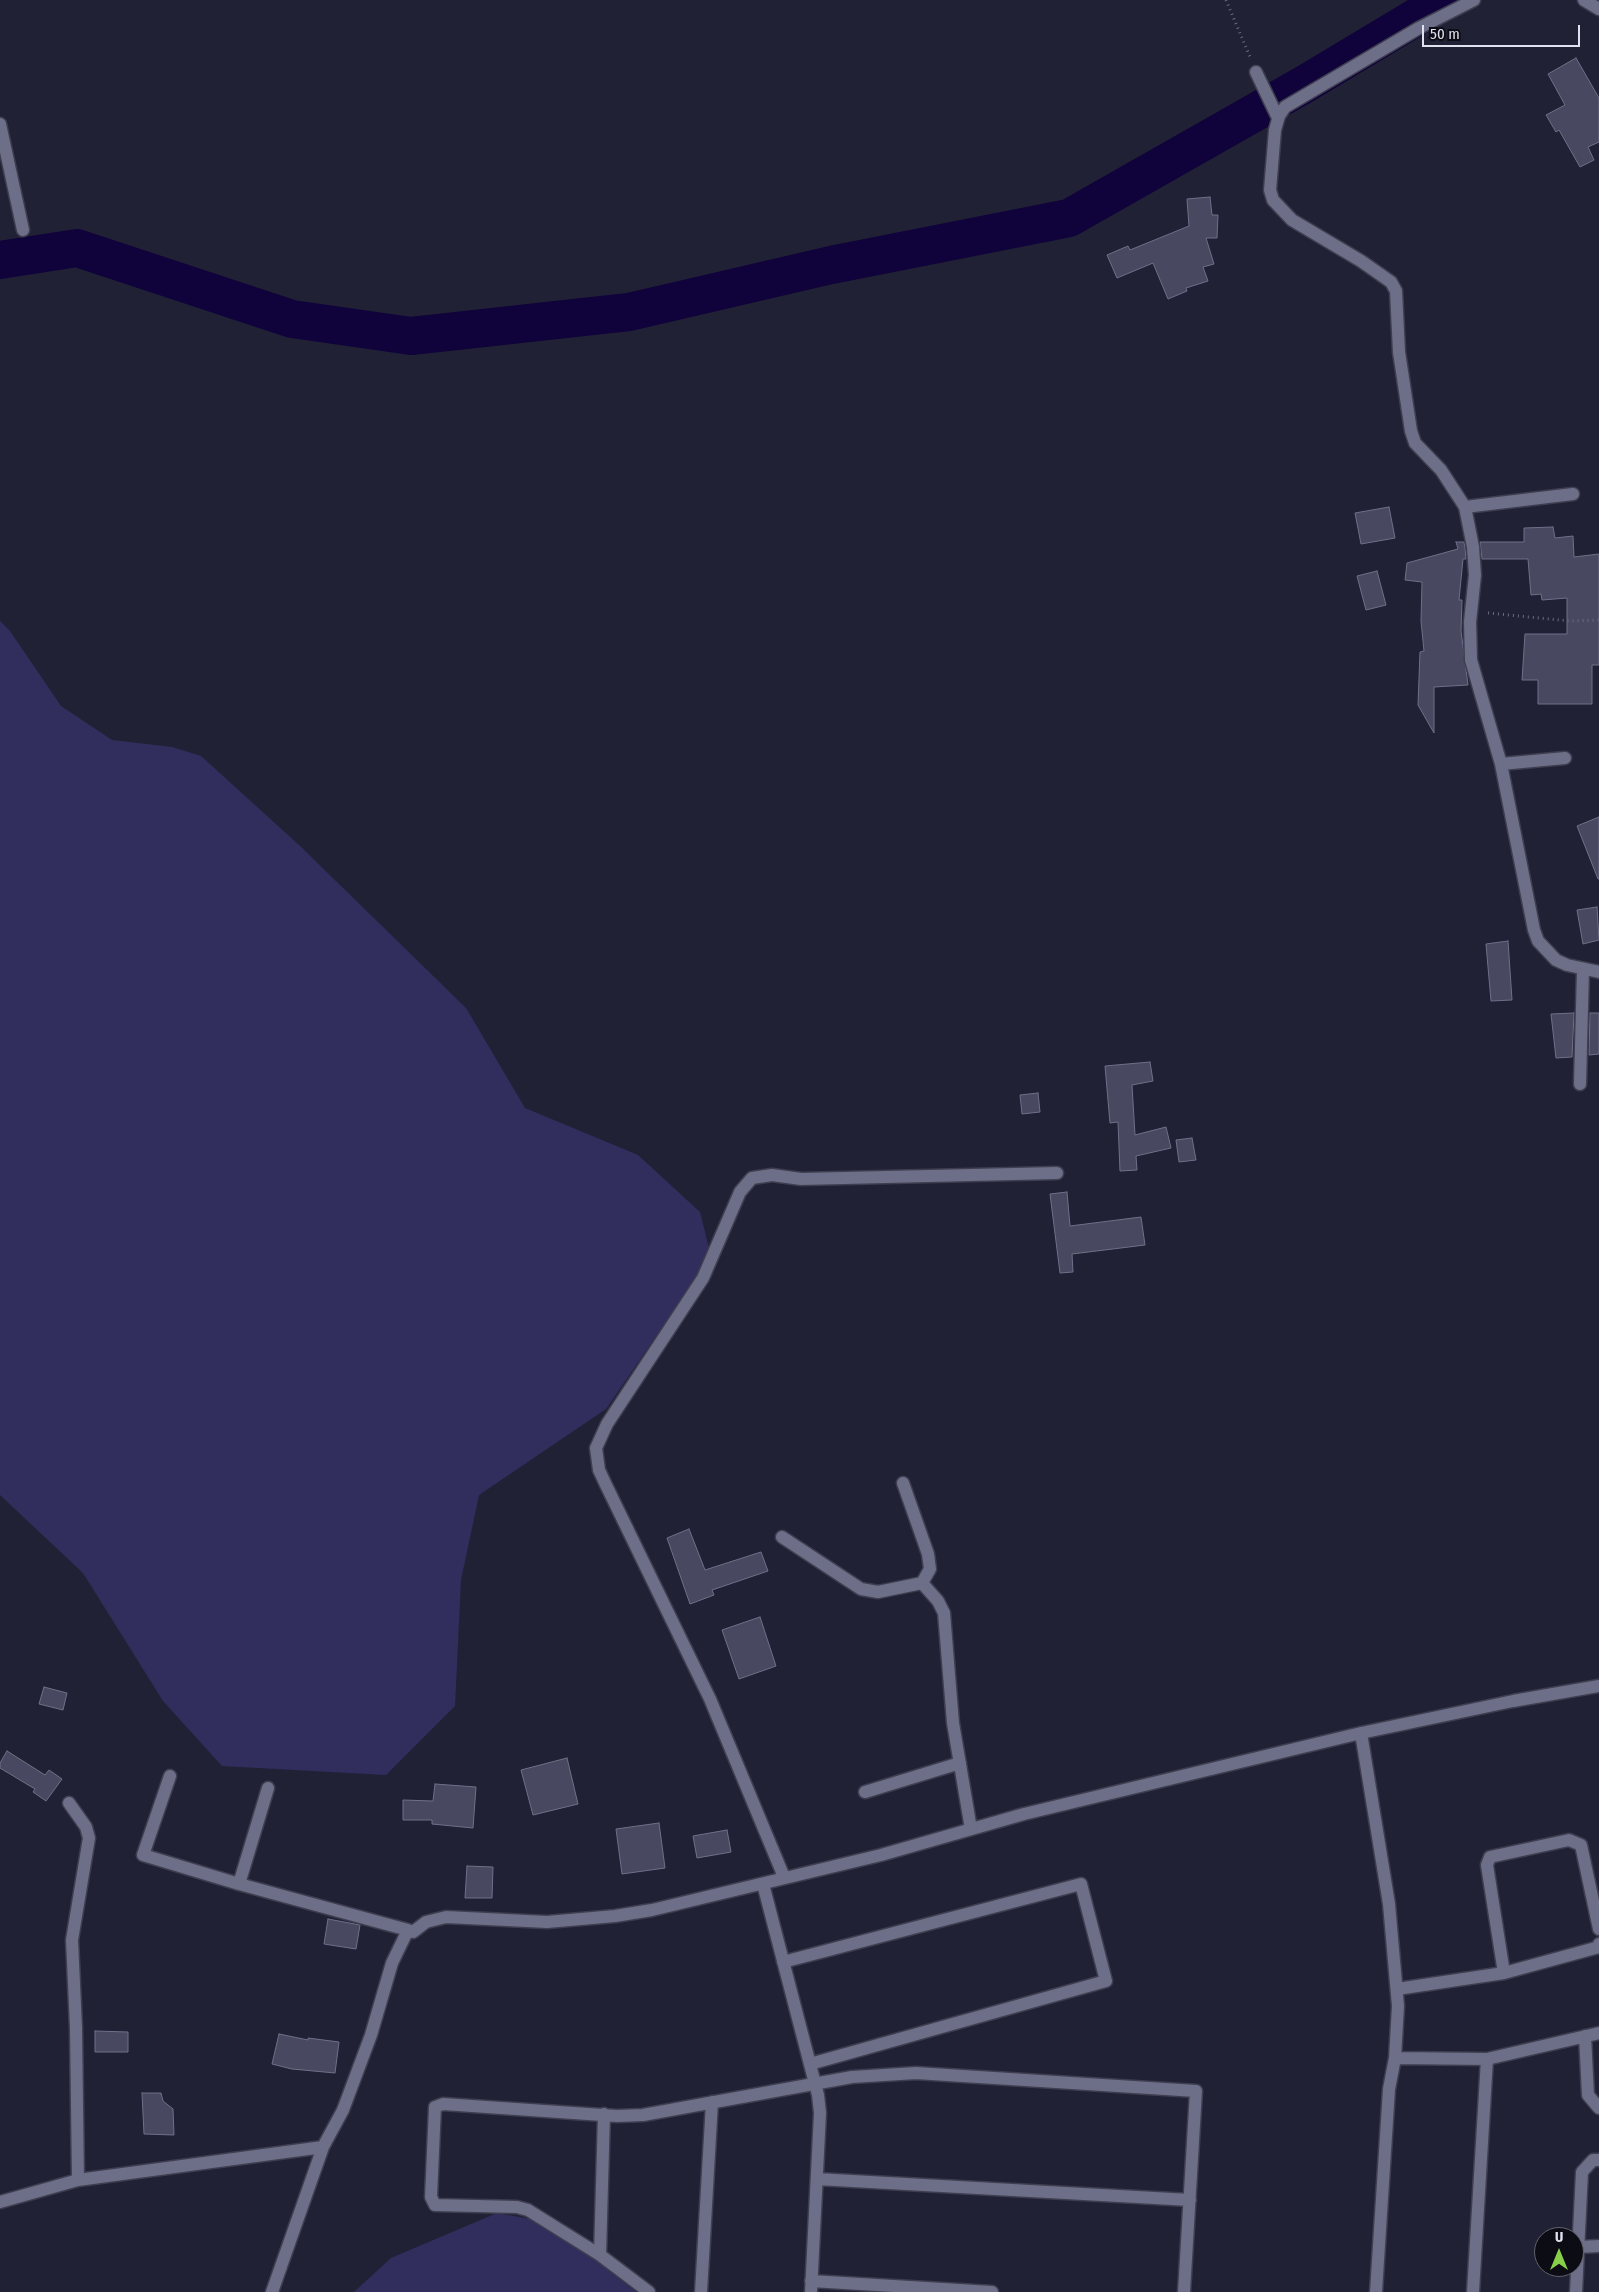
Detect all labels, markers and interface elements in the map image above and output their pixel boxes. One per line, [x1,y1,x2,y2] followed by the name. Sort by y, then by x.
[1424,15,1582,47] scale bar
[1430,25,1460,43] text: 50 m
[1534,2227,1584,2277] north arrow
[1555,2229,1563,2246] text: U

